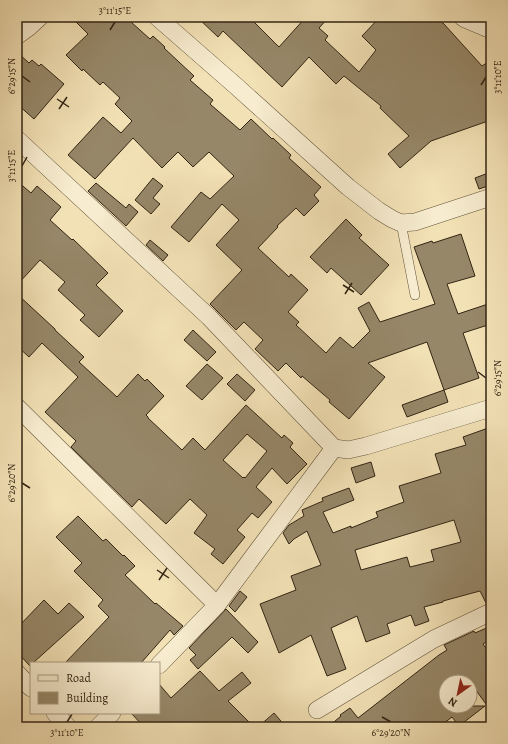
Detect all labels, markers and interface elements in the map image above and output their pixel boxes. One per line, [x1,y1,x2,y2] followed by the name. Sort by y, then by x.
[99,4,131,17] text: 3°11'15"E
[5,58,18,94] text: 6°29'15"N
[491,60,504,94] text: 3°11'10"E
[5,150,18,182] text: 3°11'15"E
[491,360,504,396] text: 6°29'15"N
[5,464,18,502] text: 6°29'20"N
[30,662,160,714] legend
[66,670,92,686] text: Road
[438,674,478,714] north arrow
[66,690,108,706] text: Building
[445,693,460,710] text: N
[50,726,84,739] text: 3°11'10"E
[372,726,410,739] text: 6°29'20"N

